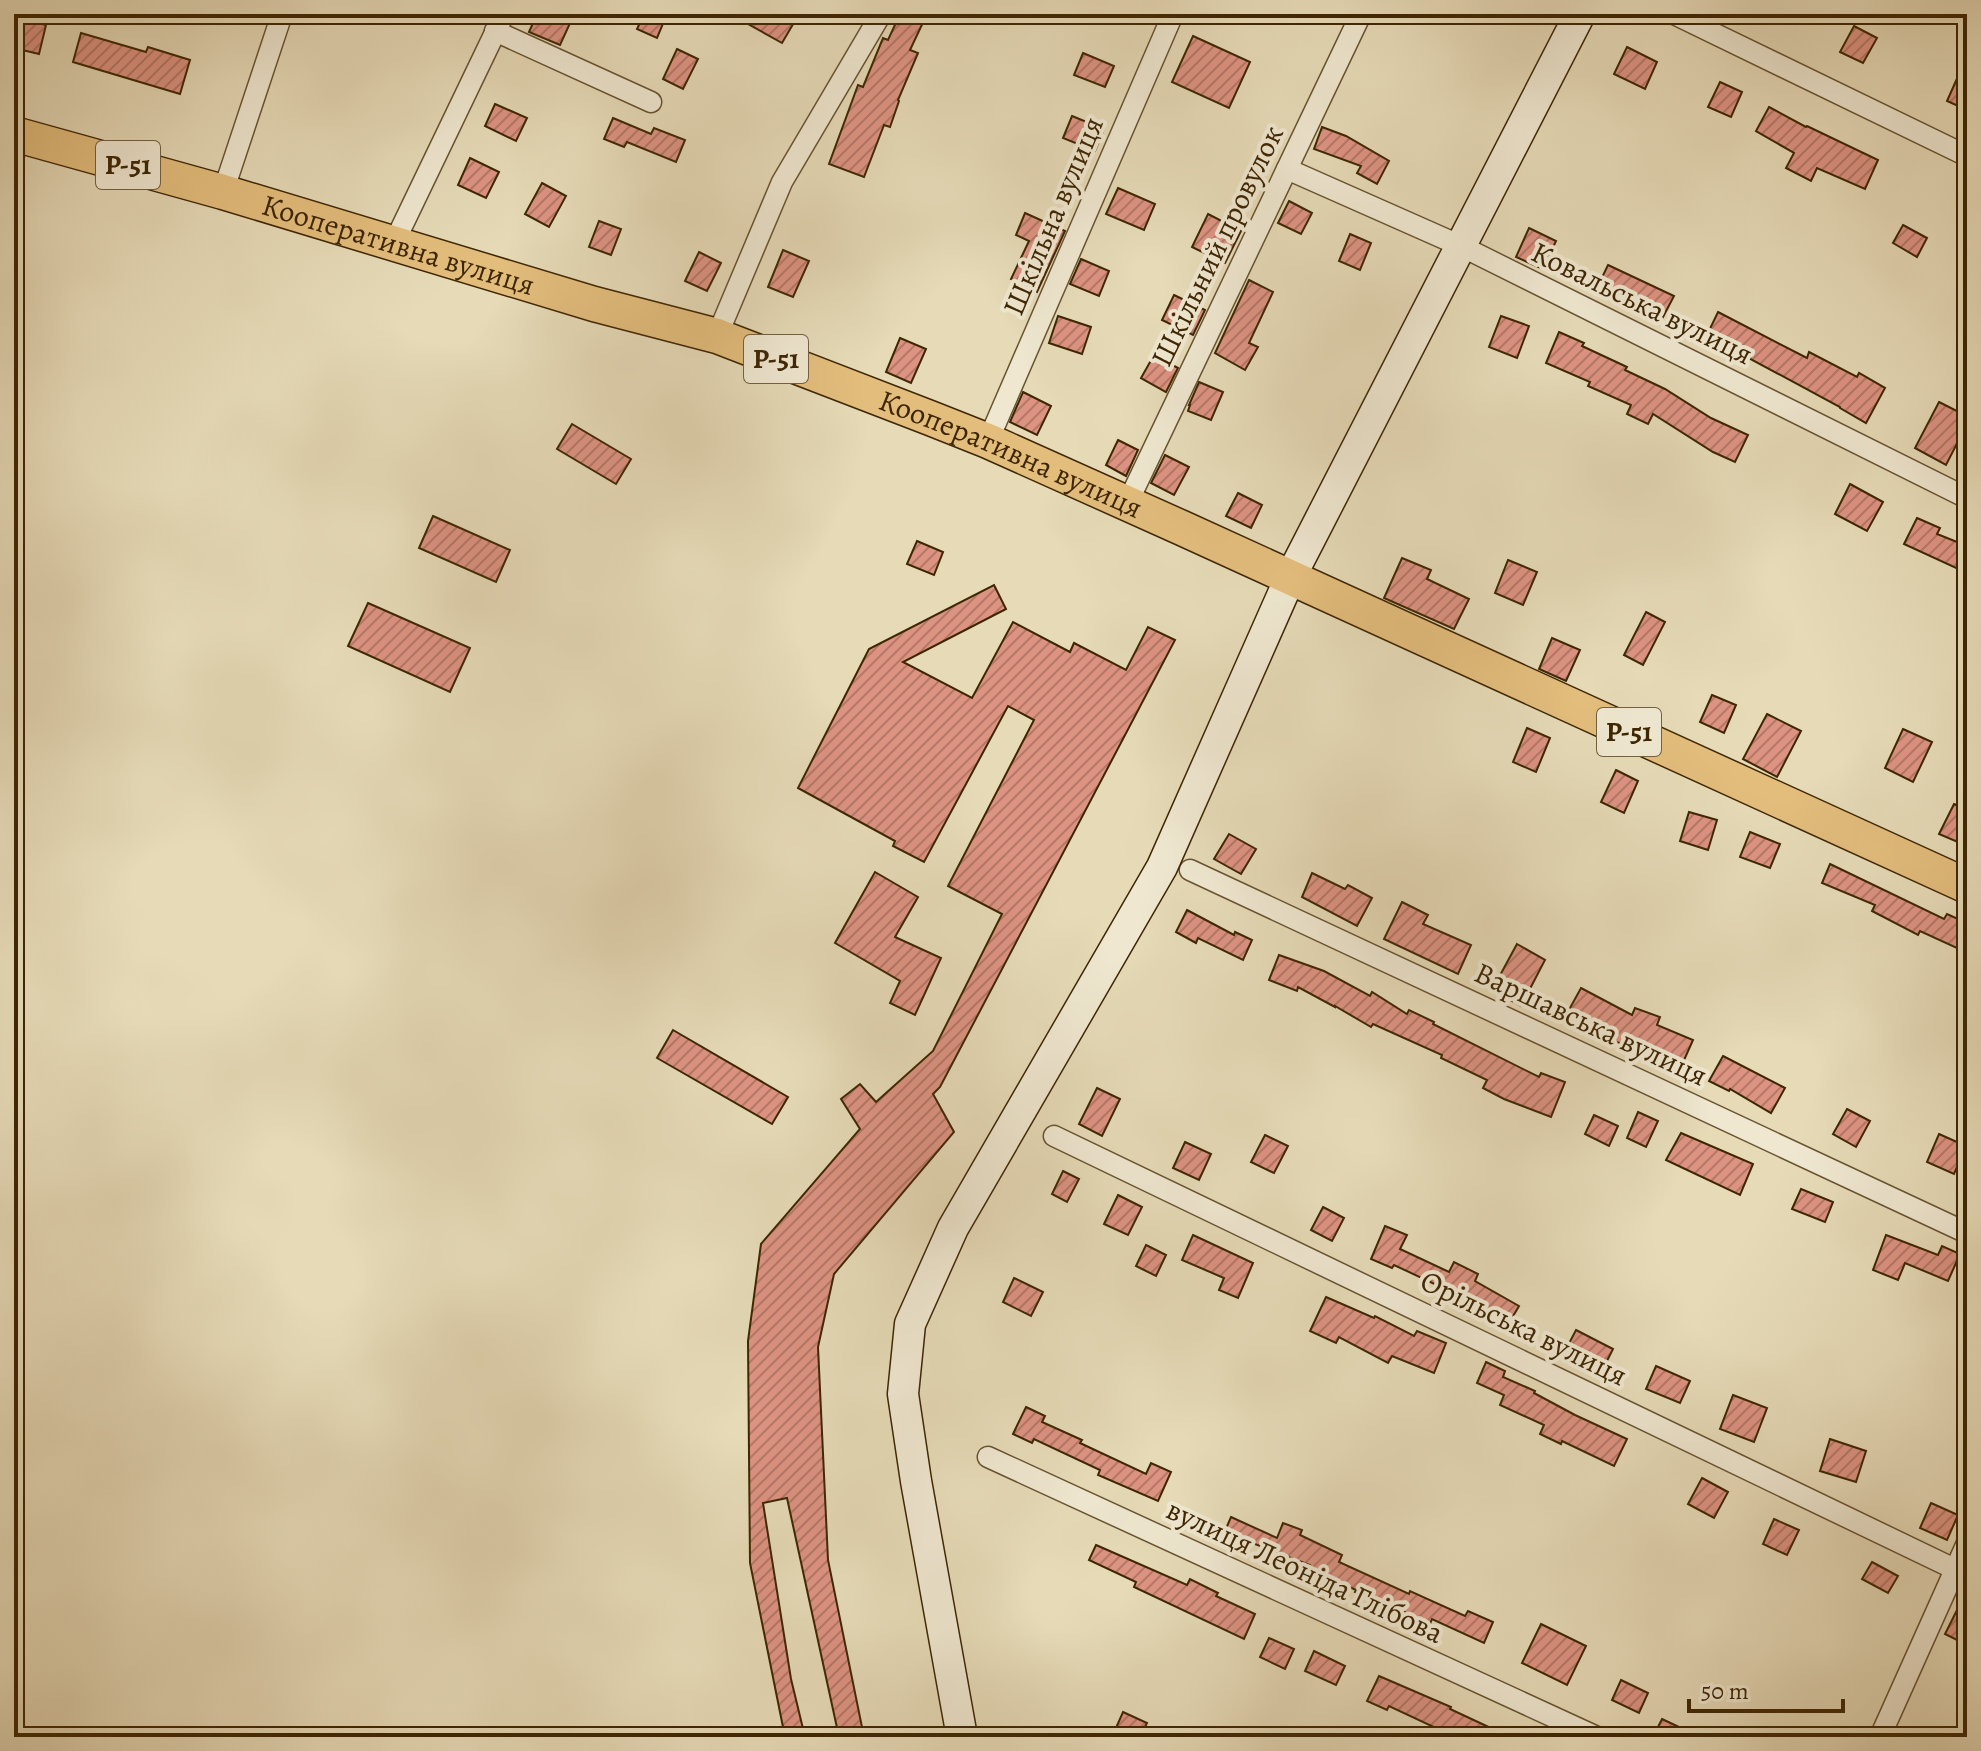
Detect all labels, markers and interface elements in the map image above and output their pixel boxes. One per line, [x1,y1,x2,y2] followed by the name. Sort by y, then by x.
[993,110,1113,322] street label: Шкільна вулиця
[1141,119,1293,373] street label: Шкільний провулок
[96,141,160,189] road number: Р-51
[257,185,540,305] street label: Кооперативна вулиця
[1525,232,1759,374] street label: Ковальська вулиця
[744,335,808,383] road number: Р-51
[873,380,1149,528] street label: Кооперативна вулиця
[1597,708,1661,756] road number: Р-51
[1468,953,1714,1095] street label: Варшавська вулиця
[1414,1261,1634,1395] street label: Орільська вулиця
[1160,1489,1450,1653] street label: вулиця Леоніда Глібова
[1689,1663,1843,1713] scale bar
[1701,1675,1749,1707] text: 50 m

